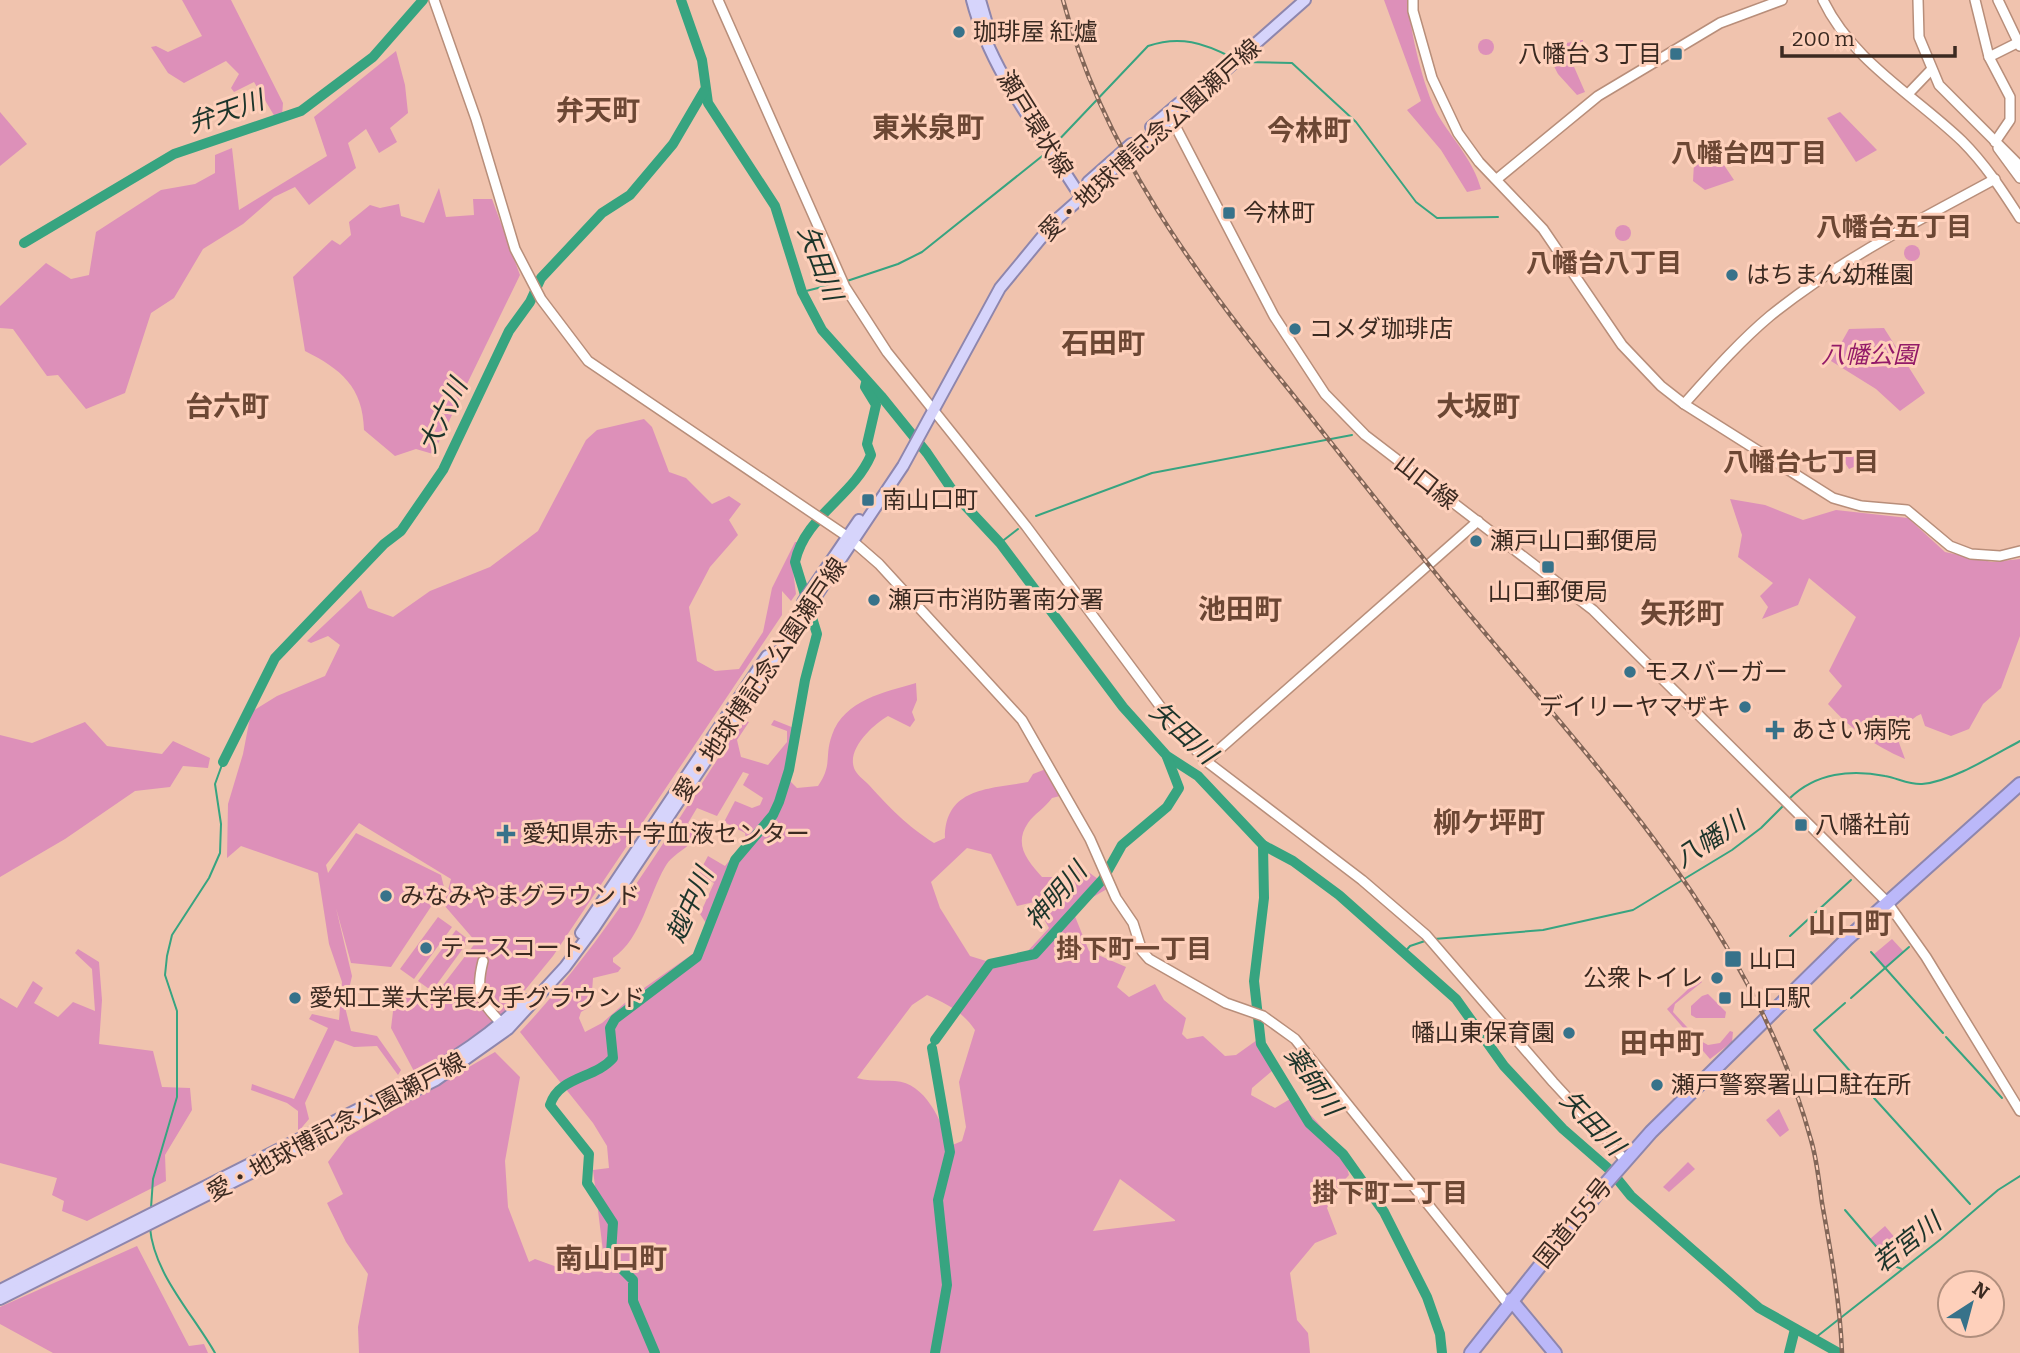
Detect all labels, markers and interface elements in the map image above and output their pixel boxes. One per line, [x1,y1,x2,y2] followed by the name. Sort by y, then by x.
[1782,14,1955,58] scale bar
[973,18,1098,46] place label: 珈琲屋 紅爐
[951,24,967,40] marker: 珈琲屋 紅爐
[1792,26,1855,52] text: 200 m
[1034,33,1266,247] street label: 愛・地球博記念公園瀬戸線
[1518,40,1662,68] place label: 八幡台３丁目
[1668,46,1684,62] marker: 八幡台３丁目
[991,66,1079,182] street label: 瀬戸環状線
[184,84,271,139] water label: 弁天川
[556,94,640,127] district label: 弁天町
[872,111,984,144] district label: 東米泉町
[1267,114,1351,147] district label: 今林町
[1671,138,1827,169] district label: 八幡台四丁目
[1243,199,1315,227] place label: 今林町
[1221,205,1237,221] marker: 今林町
[1816,212,1972,243] district label: 八幡台五丁目
[792,221,850,308] water label: 矢田川
[1526,248,1682,279] district label: 八幡台八丁目
[1746,261,1914,289] place label: はちまん幼稚園
[1724,267,1740,283] marker: はちまん幼稚園
[1309,315,1453,343] place label: コメダ珈琲店
[1287,321,1303,337] marker: コメダ珈琲店
[1061,327,1145,360] district label: 石田町
[1821,341,1920,369] park label: 八幡公園
[412,371,475,458] water label: 大六川
[185,390,269,423] district label: 台六町
[1436,390,1520,423] district label: 大坂町
[1723,447,1879,478] district label: 八幡台七丁目
[1389,449,1463,515] street label: 山口線
[882,486,978,514] place label: 南山口町
[860,492,876,508] marker: 南山口町
[1490,527,1658,555] place label: 瀬戸山口郵便局
[1468,533,1484,549] marker: 瀬戸山口郵便局
[668,553,852,807] street label: 愛・地球博記念公園瀬戸線
[1540,559,1556,575] marker: 山口郵便局
[1488,578,1608,606] place label: 山口郵便局
[888,586,1104,614] place label: 瀬戸市消防署南分署
[866,592,882,608] marker: 瀬戸市消防署南分署
[1198,593,1282,626] district label: 池田町
[1640,597,1724,630] district label: 矢形町
[1644,658,1788,686] place label: モスバーガー
[1622,664,1638,680] marker: モスバーガー
[1539,693,1731,721] place label: デイリーヤマザキ
[1144,695,1225,773] water label: 矢田川
[1737,699,1753,715] marker: デイリーヤマザキ
[1791,716,1911,744] place label: あさい病院
[1765,720,1785,740] marker: あさい病院
[1669,804,1754,874] water label: 八幡川
[1433,806,1545,839] district label: 柳ケ坪町
[1815,811,1911,839] place label: 八幡社前
[1793,817,1809,833] marker: 八幡社前
[522,820,810,848] place label: 愛知県赤十字血液センター
[496,824,516,844] marker: 愛知県赤十字血液センター
[1019,854,1095,936] water label: 神明川
[660,860,721,947] water label: 越中川
[400,882,640,910] place label: みなみやまグラウンド
[378,888,394,904] marker: みなみやまグラウンド
[1808,907,1892,940] district label: 山口町
[440,934,584,962] place label: テニスコート
[1056,934,1212,965] district label: 掛下町一丁目
[418,940,434,956] marker: テニスコート
[1749,945,1797,973] place label: 山口
[1723,949,1743,969] marker: 山口
[1583,964,1703,992] place label: 公衆トイレ
[1709,970,1725,986] marker: 公衆トイレ
[309,984,645,1012] place label: 愛知工業大学長久手グラウンド
[1739,984,1811,1012] place label: 山口駅
[287,990,303,1006] marker: 愛知工業大学長久手グラウンド
[1717,990,1733,1006] marker: 山口駅
[1411,1019,1555,1047] place label: 幡山東保育園
[1561,1025,1577,1041] marker: 幡山東保育園
[1620,1027,1704,1060] district label: 田中町
[1278,1040,1350,1124] water label: 薬師川
[202,1047,470,1207] street label: 愛・地球博記念公園瀬戸線
[1671,1071,1911,1099] place label: 瀬戸警察署山口駐在所
[1649,1077,1665,1093] marker: 瀬戸警察署山口駐在所
[1554,1084,1632,1164] water label: 矢田川
[1528,1172,1618,1274] street label: 国道155号
[1312,1178,1468,1209] district label: 掛下町二丁目
[1867,1205,1950,1279] water label: 若宮川
[555,1242,667,1275] district label: 南山口町
[1936,1269,2006,1339] north arrow
[1968,1277,1994,1304] text: N

